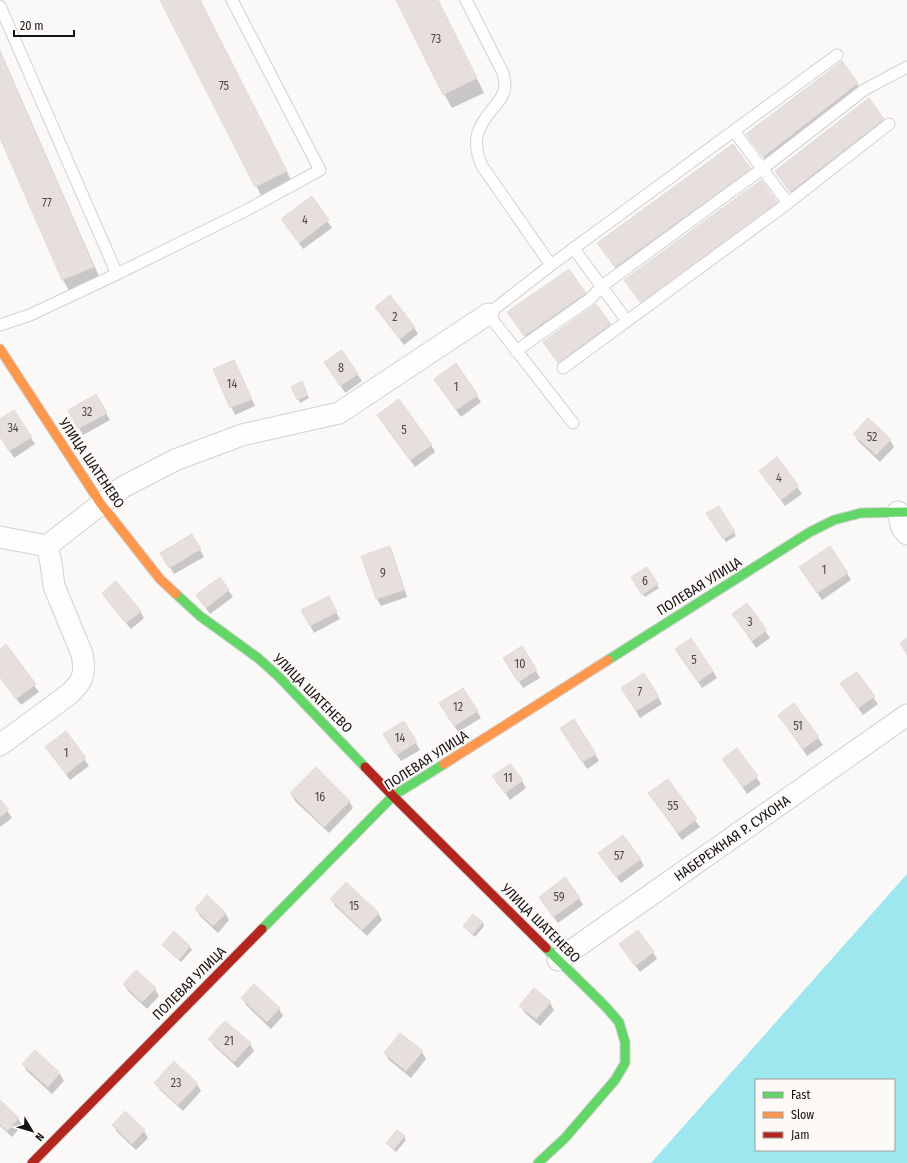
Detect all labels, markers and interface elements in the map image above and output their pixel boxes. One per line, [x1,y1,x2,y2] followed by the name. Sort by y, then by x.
[14,12,74,38] scale bar
[20,19,44,33] text: 20 m
[431,32,441,46] house number: 73
[219,79,230,93] house number: 75
[42,196,52,210] house number: 77
[302,213,308,227] house number: 4
[392,310,398,324] house number: 2
[338,361,344,375] house number: 8
[227,377,237,391] house number: 14
[454,380,458,394] house number: 1
[82,405,92,419] house number: 32
[55,414,128,512] street label: УЛИЦА ШАТЕНЕВО
[7,421,19,435] house number: 34
[401,423,407,437] house number: 5
[867,430,877,444] house number: 52
[776,471,782,485] house number: 4
[654,553,745,619] street label: ПОЛЕВАЯ УЛИЦА
[822,563,826,577] house number: 1
[380,566,386,580] house number: 9
[642,574,648,588] house number: 6
[747,615,753,629] house number: 3
[269,649,356,737] street label: УЛИЦА ШАТЕНЕВО
[691,653,697,667] house number: 5
[515,657,525,671] house number: 10
[638,685,643,699] house number: 7
[453,700,463,714] house number: 12
[793,719,803,733] house number: 51
[381,727,472,794] street label: ПОЛЕВАЯ УЛИЦА
[395,731,405,745] house number: 14
[64,746,68,760] house number: 1
[503,771,513,785] house number: 11
[315,790,325,804] house number: 16
[671,792,794,885] street label: НАБЕРЕЖНАЯ Р. СУХОНА
[668,799,679,813] house number: 55
[614,849,624,863] house number: 57
[497,879,584,967] street label: УЛИЦА ШАТЕНЕВО
[553,890,565,904] house number: 59
[349,899,360,913] house number: 15
[149,943,230,1024] street label: ПОЛЕВАЯ УЛИЦА
[224,1034,234,1048] house number: 21
[171,1076,181,1090] house number: 23
[755,1079,895,1151] legend
[791,1088,810,1102] text: Fast
[791,1108,814,1122] text: Slow
[12,1111,52,1151] north arrow
[791,1128,809,1142] text: Jam
[32,1130,47,1143] text: N

